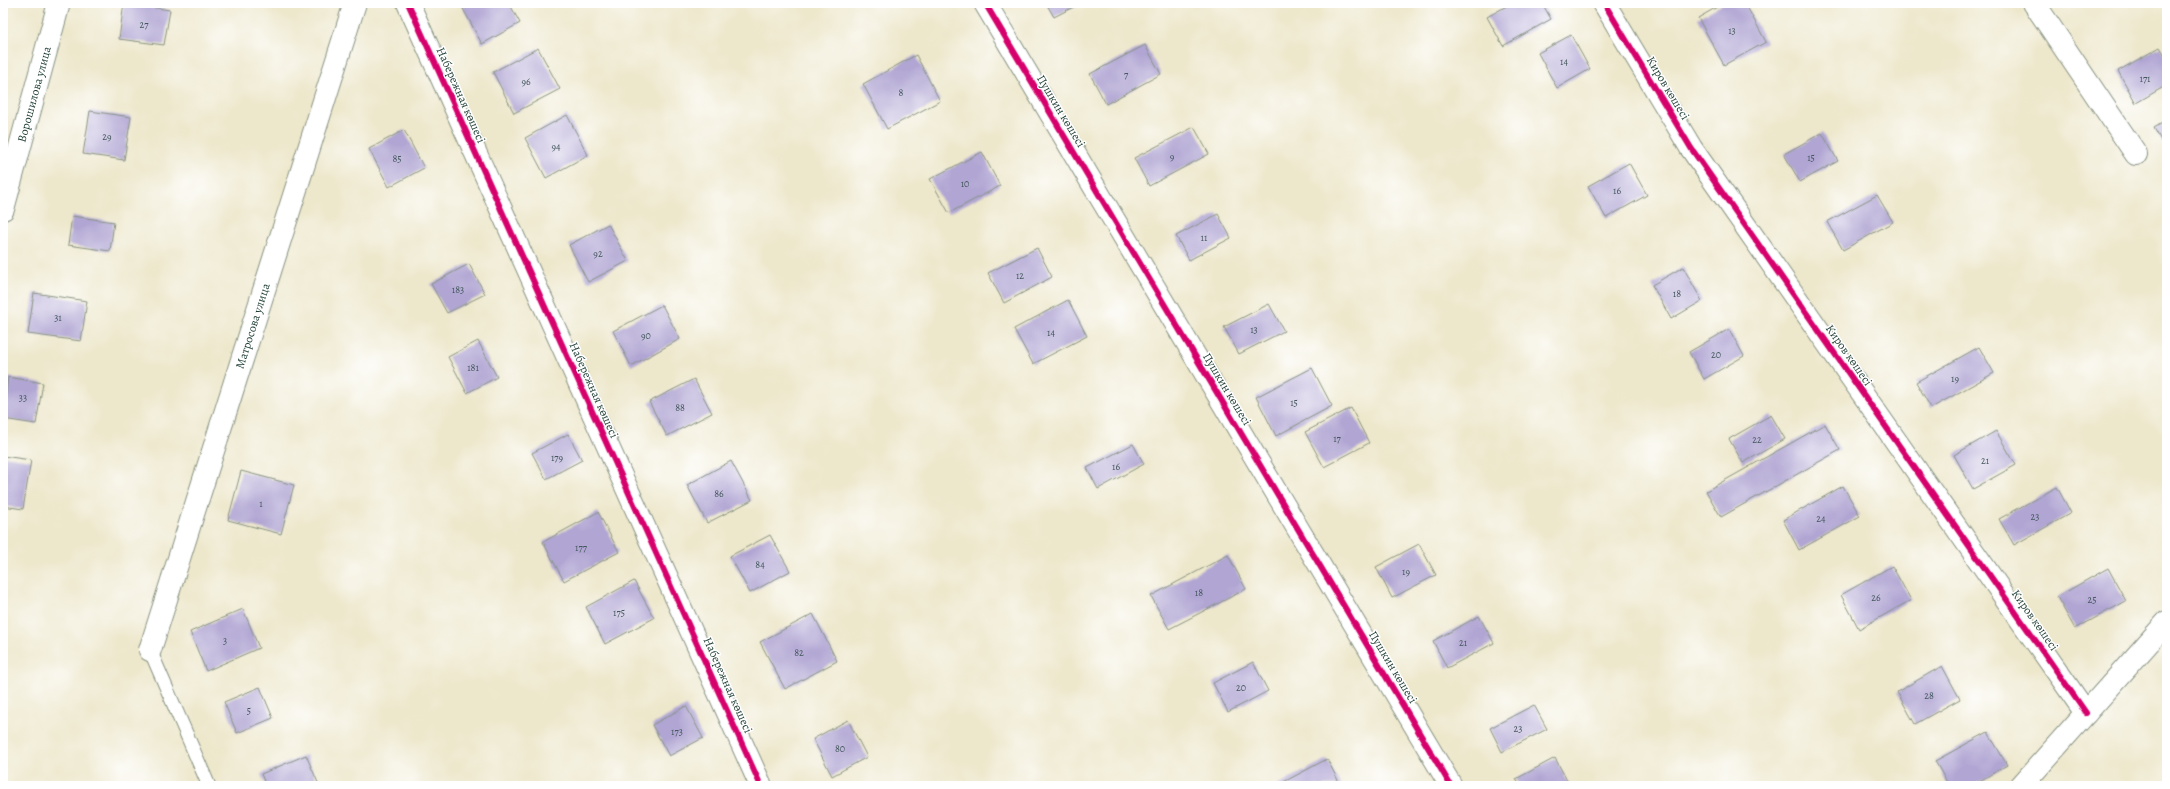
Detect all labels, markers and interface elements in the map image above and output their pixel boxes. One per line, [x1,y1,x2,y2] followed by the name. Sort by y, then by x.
[140,18,149,31] house number: 27
[1728,24,1736,37] house number: 13
[14,44,55,144] street label: Ворошилова улица
[433,45,489,145] street label: Набережная көшесі
[1643,53,1693,123] street label: Киров көшесі
[1560,55,1568,68] house number: 14
[1124,68,1129,81] house number: 7
[1033,72,1089,150] street label: Пушкин көшесі
[2139,72,2151,85] house number: 171
[521,75,531,88] house number: 96
[899,86,904,99] house number: 8
[102,130,112,143] house number: 29
[551,140,561,153] house number: 94
[1170,150,1175,163] house number: 9
[1807,151,1815,164] house number: 15
[392,152,402,165] house number: 85
[961,177,969,190] house number: 10
[1613,184,1621,197] house number: 16
[1201,231,1208,244] house number: 11
[593,247,603,260] house number: 92
[1016,269,1024,282] house number: 12
[232,281,274,371] street label: Матросова улица
[452,283,464,296] house number: 183
[1673,287,1681,300] house number: 18
[54,311,62,324] house number: 31
[1822,321,1876,389] street label: Киров көшесі
[1250,323,1258,336] house number: 13
[1047,326,1055,339] house number: 14
[641,329,651,342] house number: 90
[566,340,622,440] street label: Набережная көшесі
[1711,348,1721,361] house number: 20
[1199,350,1255,428] street label: Пушкин көшесі
[467,361,479,374] house number: 181
[1951,372,1959,385] house number: 19
[19,391,27,404] house number: 33
[1290,396,1298,409] house number: 15
[675,401,685,414] house number: 88
[1333,432,1342,445] house number: 17
[1752,433,1762,446] house number: 22
[551,451,564,464] house number: 179
[1981,454,1990,467] house number: 21
[1112,460,1120,473] house number: 16
[714,487,724,500] house number: 86
[259,497,263,510] house number: 1
[2031,510,2039,523] house number: 23
[1816,512,1826,525] house number: 24
[575,541,588,554] house number: 177
[755,558,765,571] house number: 84
[1402,565,1410,578] house number: 19
[1195,586,1203,599] house number: 18
[2008,586,2062,654] street label: Киров көшесі
[1871,591,1881,604] house number: 26
[2087,593,2097,606] house number: 25
[613,606,625,619] house number: 175
[1365,628,1421,706] street label: Пушкин көшесі
[223,634,227,647] house number: 3
[700,635,756,735] street label: Набережная көшесі
[1459,636,1468,649] house number: 21
[794,646,804,659] house number: 82
[1236,681,1246,694] house number: 20
[1924,689,1934,702] house number: 28
[247,704,251,717] house number: 5
[1514,722,1522,735] house number: 23
[671,725,683,738] house number: 173
[835,742,845,755] house number: 80

